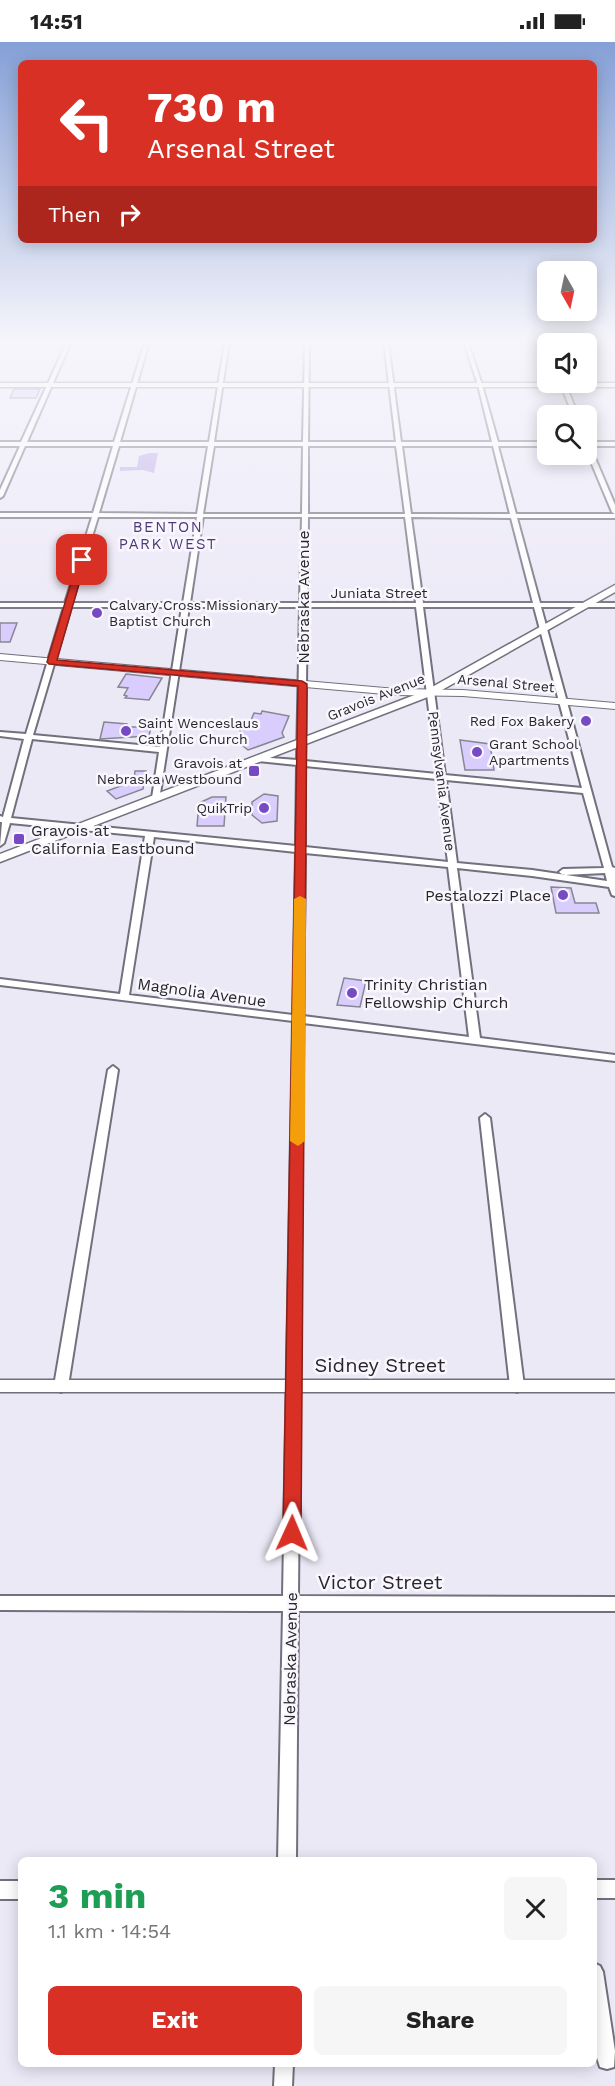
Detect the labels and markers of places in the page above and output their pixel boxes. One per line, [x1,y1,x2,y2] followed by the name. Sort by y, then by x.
[56,534,107,585] pin
[109,597,279,629] place label: Calvary Cross Missionary Baptist Church
[90,606,104,620] marker: Calvary Cross Missionary Baptist Church
[470,713,575,729] place label: Red Fox Bakery
[579,714,593,728] marker: Red Fox Bakery
[138,715,259,747] place label: Saint Wenceslaus Catholic Church
[119,724,133,738] marker: Saint Wenceslaus Catholic Church
[489,736,579,768] place label: Grant School Apartments
[470,745,484,759] marker: Grant School Apartments
[97,755,242,787] place label: Gravois at Nebraska Westbound
[247,764,261,778] marker: Gravois at Nebraska Westbound
[196,800,252,816] place label: QuikTrip
[257,801,271,815] marker: QuikTrip
[31,821,195,858] place label: Gravois at California Eastbound
[12,832,26,846] marker: Gravois at California Eastbound
[425,886,551,905] place label: Pestalozzi Place
[556,888,570,902] marker: Pestalozzi Place
[364,975,508,1012] place label: Trinity Christian Fellowship Church
[345,986,359,1000] marker: Trinity Christian Fellowship Church

